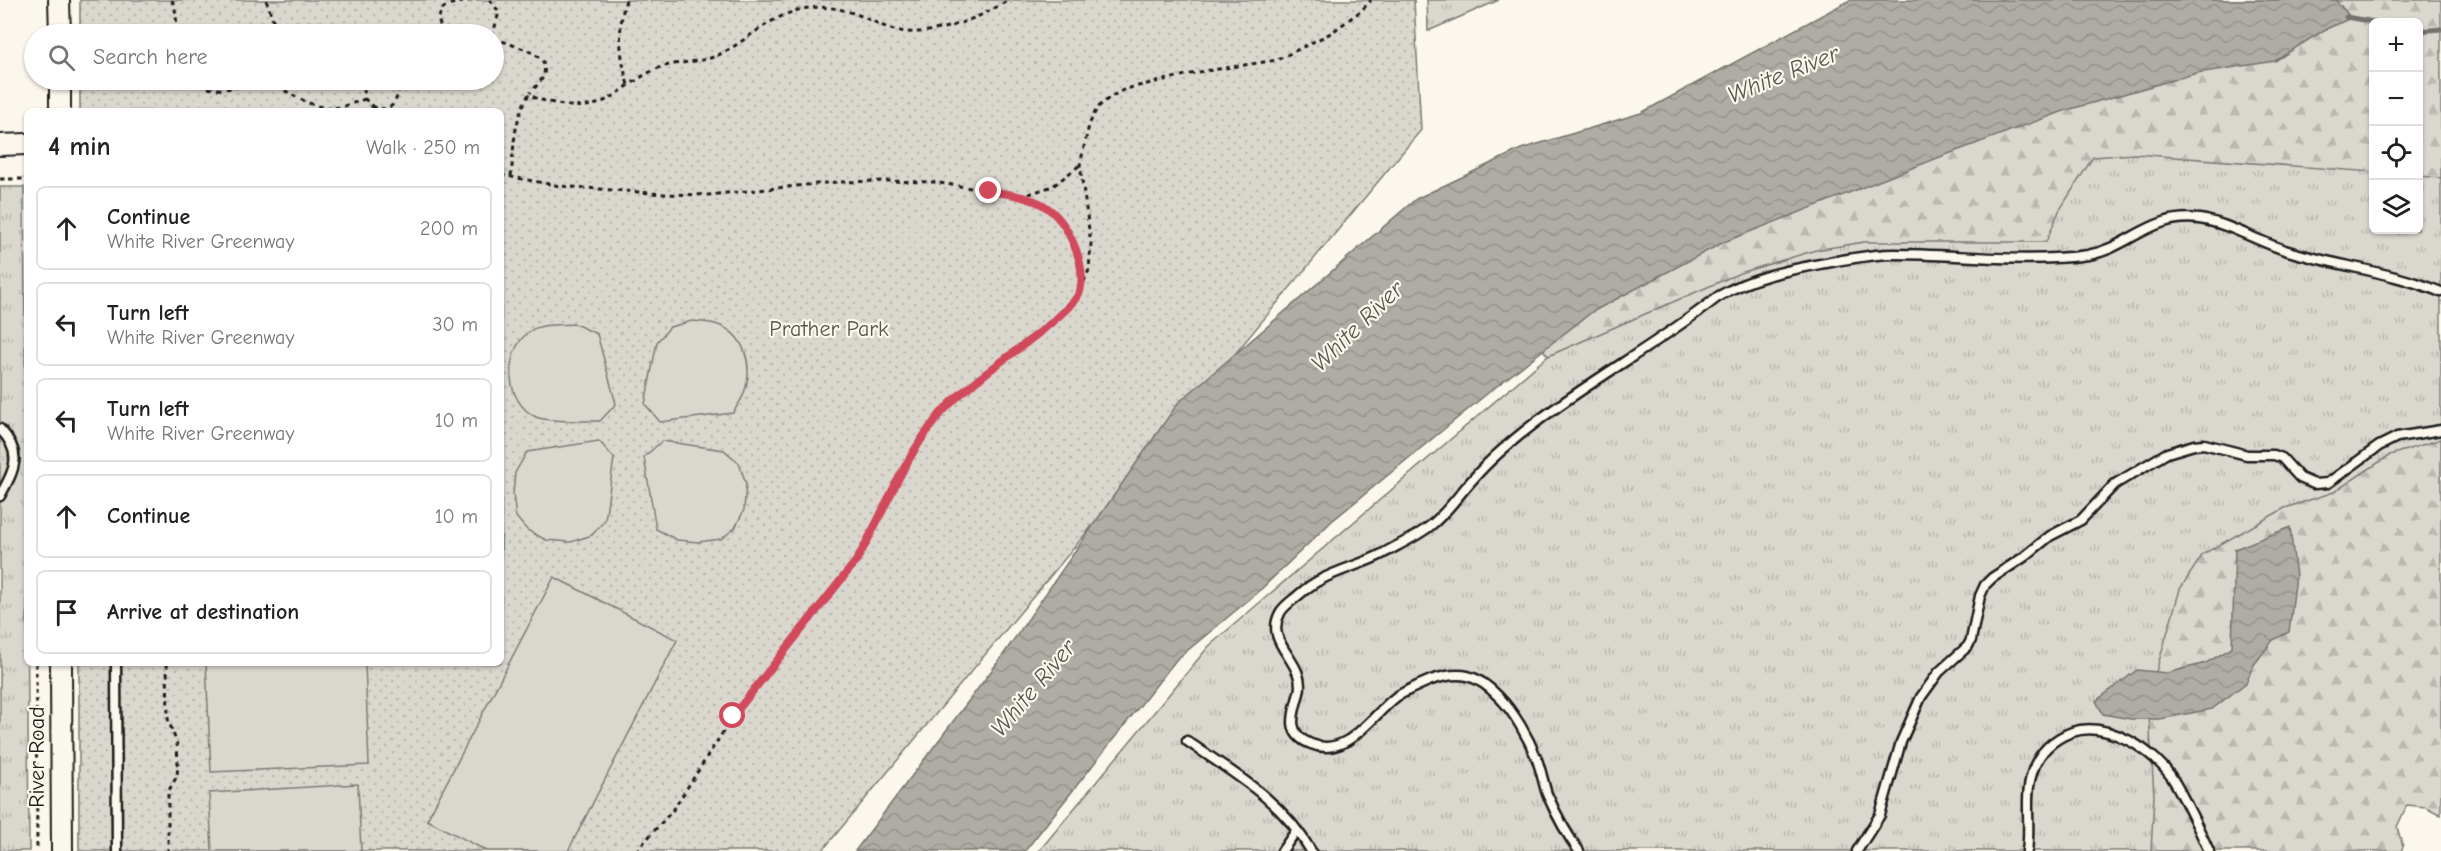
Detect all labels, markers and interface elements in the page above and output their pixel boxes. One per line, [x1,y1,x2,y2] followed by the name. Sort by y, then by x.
[2369,18,2423,234] map controls
[2369,18,2423,72] button: +
[24,24,504,90] search box
[1723,38,1844,109] water label: White River
[45,41,78,74] icon: search
[93,44,208,70] text: Search here
[2369,72,2423,126] button: −
[2369,126,2423,180] button: locate
[48,132,111,162] text: 4 min
[366,136,480,159] text: Walk · 250 m
[975,177,1001,203] route end
[2369,180,2423,234] button: layers
[107,204,190,230] text: Continue
[50,212,83,245] icon: ahead
[420,217,478,240] text: 200 m
[107,230,294,253] text: White River Greenway
[1305,274,1410,377] water label: White River
[107,300,189,326] text: Turn left
[50,308,83,341] icon: left
[432,313,478,336] text: 30 m
[769,316,889,342] park label: Prather Park
[107,326,294,349] text: White River Greenway
[107,396,189,422] text: Turn left
[50,404,83,437] icon: left
[435,409,478,432] text: 10 m
[107,422,294,445] text: White River Greenway
[50,500,83,533] icon: ahead
[107,503,190,529] text: Continue
[435,505,478,528] text: 10 m
[50,596,83,629] icon: arrive
[107,599,299,625] text: Arrive at destination
[984,633,1083,742] water label: White River
[719,702,745,728] route start
[24,706,50,808] street label: River Road

